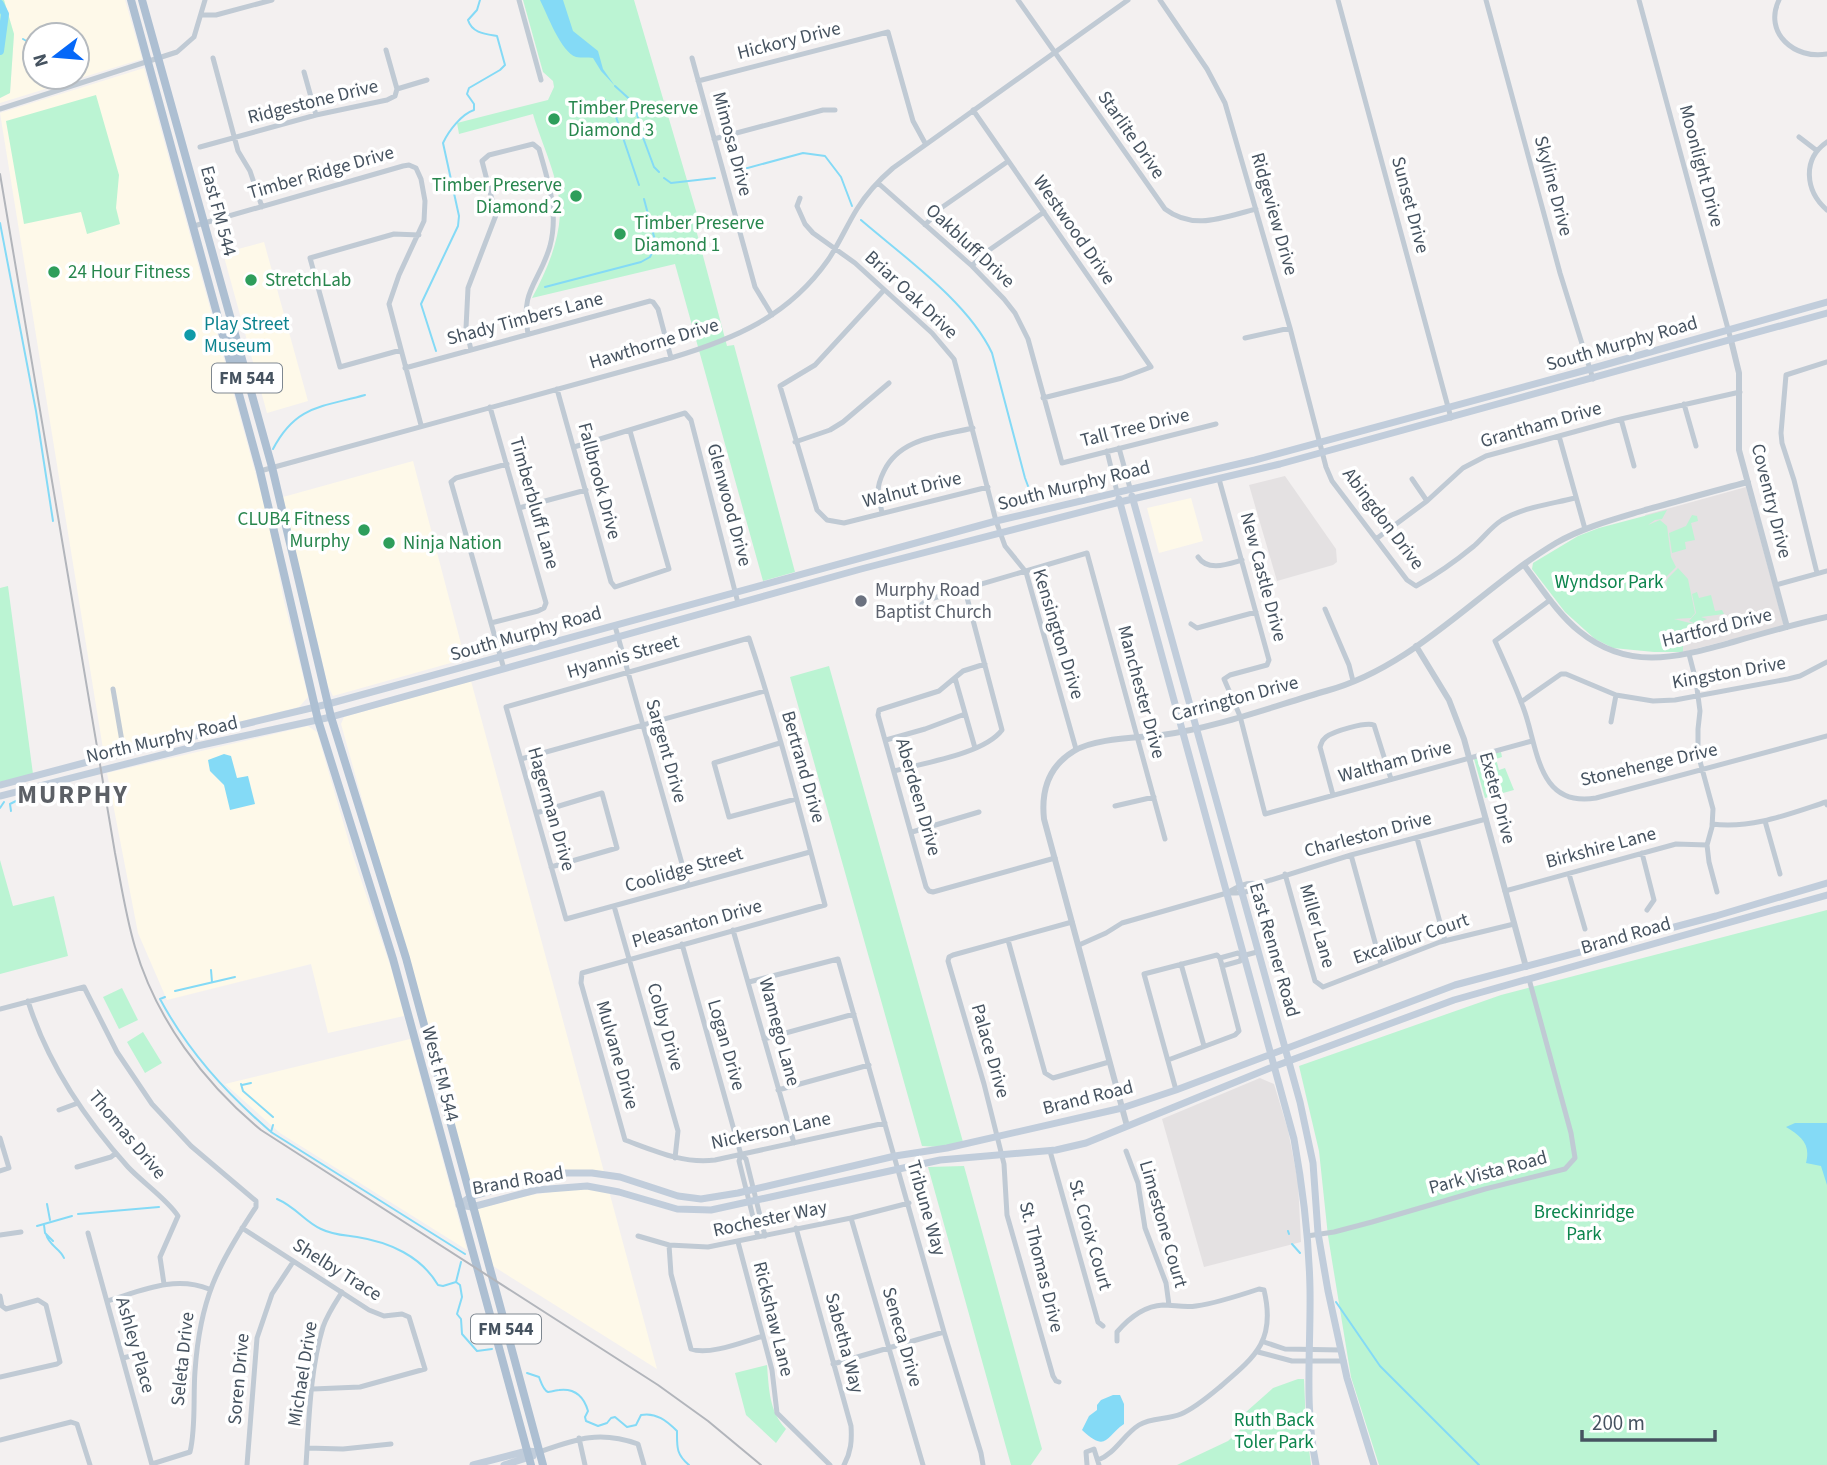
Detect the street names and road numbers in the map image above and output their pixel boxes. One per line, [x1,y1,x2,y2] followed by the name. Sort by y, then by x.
[734,15,844,67] street label: Hickory Drive
[245,73,381,131] street label: Ridgestone Drive
[1091,85,1171,185] street label: Starlite Drive
[705,89,759,199] street label: Mimosa Drive
[1672,102,1730,230] street label: Moonlight Drive
[1527,133,1579,239] street label: Skyline Drive
[245,139,397,207] street label: Timber Ridge Drive
[1244,149,1304,279] street label: Ridgeview Drive
[1384,153,1436,257] street label: Sunset Drive
[193,163,243,259] street label: East FM 544
[1026,170,1122,290] street label: Westwood Drive
[919,198,1021,294] street label: Oakbluff Drive
[858,245,964,345] street label: Briar Oak Drive
[444,285,606,353] street label: Shady Timbers Lane
[1543,309,1701,379] street label: South Murphy Road
[586,311,722,377] street label: Hawthorne Drive
[212,364,282,392] road number: FM 544
[1477,395,1605,455] street label: Grantham Drive
[1078,401,1192,455] street label: Tall Tree Drive
[570,420,628,542] street label: Fallbrook Drive
[502,434,566,572] street label: Timberbluff Lane
[700,441,758,569] street label: Glenwood Drive
[1744,441,1798,561] street label: Coventry Drive
[995,454,1153,518] street label: South Murphy Road
[1336,462,1430,576] street label: Abingdon Drive
[860,465,964,515] street label: Walnut Drive
[1233,509,1293,645] street label: New Castle Drive
[1025,565,1091,703] street label: Kensington Drive
[447,599,605,669] street label: South Murphy Road
[1659,601,1775,655] street label: Hartford Drive
[1110,622,1172,762] street label: Manchester Drive
[564,628,683,686] street label: Hyannis Street
[1670,650,1788,696] street label: Kingston Drive
[1169,669,1301,729] street label: Carrington Drive
[638,696,694,806] street label: Sargent Drive
[774,708,832,826] street label: Bertrand Drive
[84,709,240,771] street label: North Murphy Road
[1335,734,1455,790] street label: Waltham Drive
[888,735,948,859] street label: Aberdeen Drive
[1578,736,1720,794] street label: Stonehenge Drive
[520,744,582,874] street label: Hagerman Drive
[1472,749,1522,847] street label: Exeter Drive
[1301,805,1435,865] street label: Charleston Drive
[1543,820,1659,876] street label: Birkshire Lane
[622,840,747,900] street label: Coolidge Street
[1242,880,1306,1020] street label: East Renner Road
[1292,881,1342,971] street label: Miller Lane
[629,893,765,955] street label: Pleasanton Drive
[1349,906,1473,971] street label: Excalibur Court
[1578,910,1674,962] street label: Brand Road
[752,975,806,1089] street label: Wamego Lane
[640,980,690,1074] street label: Colby Drive
[700,996,752,1094] street label: Logan Drive
[589,998,645,1112] street label: Mulvane Drive
[964,1001,1016,1101] street label: Palace Drive
[414,1023,466,1125] street label: West FM 544
[1040,1074,1136,1122] street label: Brand Road
[82,1085,172,1185] street label: Thomas Drive
[709,1105,833,1157] street label: Nickerson Lane
[1426,1144,1550,1202] street label: Park Vista Road
[900,1157,953,1259] street label: Tribune Way
[1132,1157,1194,1291] street label: Limestone Court
[470,1160,566,1202] street label: Brand Road
[1061,1177,1119,1294] street label: St. Croix Court
[710,1194,830,1244] street label: Rochester Way
[1012,1199,1070,1335] street label: St. Thomas Drive
[287,1232,387,1308] street label: Shelby Trace
[746,1259,800,1379] street label: Rickshaw Lane
[875,1284,929,1390] street label: Seneca Drive
[818,1290,870,1396] street label: Sabetha Way
[108,1294,162,1396] street label: Ashley Place
[165,1311,201,1407] street label: Seleta Drive
[471,1314,541,1344] road number: FM 544
[281,1319,325,1429] street label: Michael Drive
[222,1332,256,1426] street label: Soren Drive

